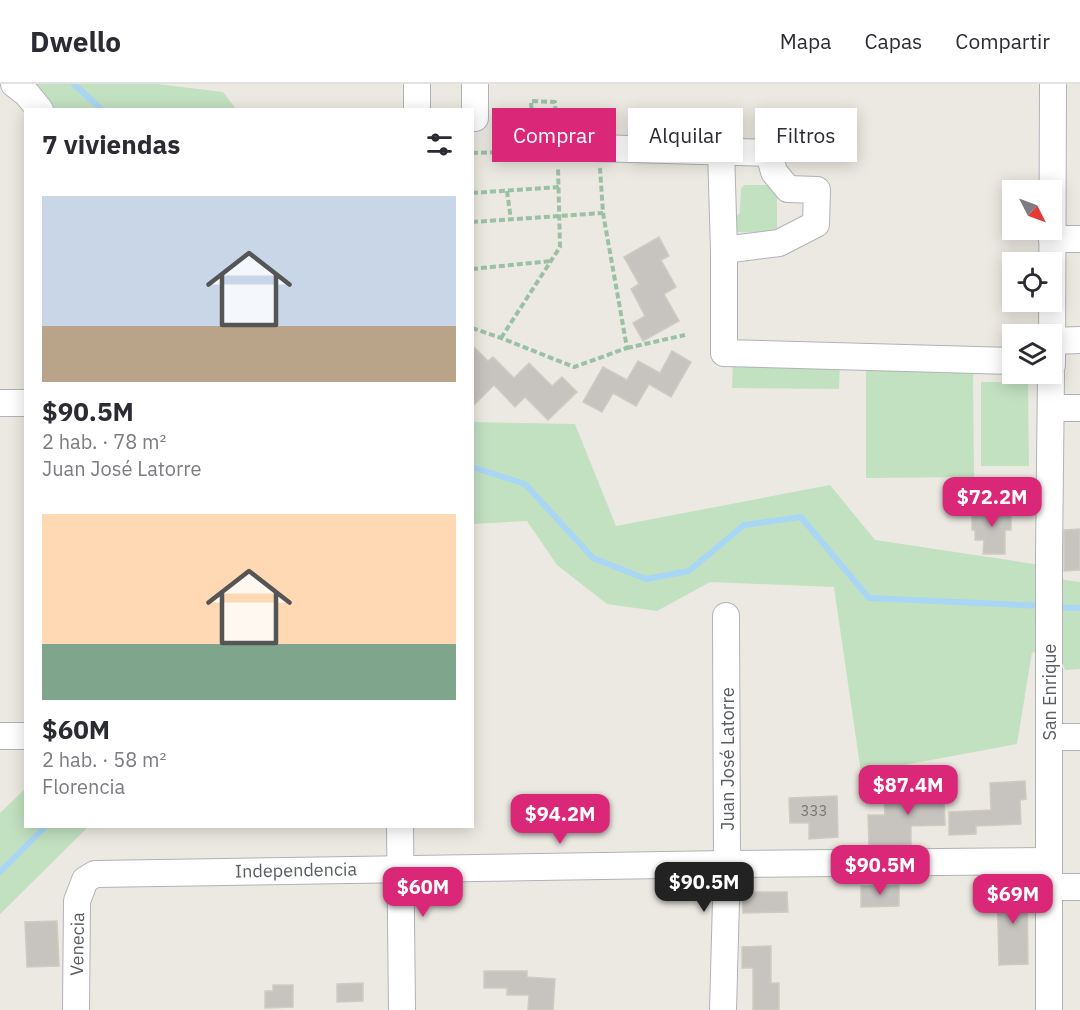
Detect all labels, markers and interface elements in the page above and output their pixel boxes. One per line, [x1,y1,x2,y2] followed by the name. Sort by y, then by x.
[30,23,121,60] text: Dwello
[780,27,831,55] text: Mapa
[864,27,922,55] text: Capas
[955,27,1050,55] text: Compartir
[492,108,616,162] chip: Comprar
[628,108,743,162] chip: Alquilar
[755,108,857,162] chip: Filtros
[42,127,180,161] text: 7 viviendas
[423,128,456,161] icon: filters
[1002,180,1062,240] north arrow
[1002,180,1062,384] map controls
[195,235,303,343] icon: home
[1002,252,1062,312] button: locate
[1002,324,1062,384] button: layers
[42,394,134,428] text: $90.5M
[42,428,166,455] text: 2 hab. · 78 m²
[42,455,202,482] text: Juan José Latorre
[943,477,1041,528] pin: $72.2M
[957,483,1027,510] text: $72.2M
[195,553,303,661] icon: home
[1038,643,1061,740] street label: San Enrique
[716,687,739,831] street label: Juan José Latorre
[42,712,110,746] text: $60M
[42,746,166,773] text: 2 hab. · 58 m²
[859,765,957,816] pin: $87.4M
[873,771,943,798] text: $87.4M
[42,773,125,800] text: Florencia
[511,794,609,845] pin: $94.2M
[525,800,595,827] text: $94.2M
[800,801,828,820] house number: 333
[831,845,929,896] pin: $90.5M
[845,851,915,878] text: $90.5M
[235,857,358,883] street label: Independencia
[655,862,753,913] pin: $90.5M
[387,867,459,918] pin: $60M
[669,868,739,895] text: $90.5M
[397,873,449,900] text: $60M
[977,874,1049,925] pin: $69M
[987,880,1039,907] text: $69M
[65,912,89,976] street label: Venecia

